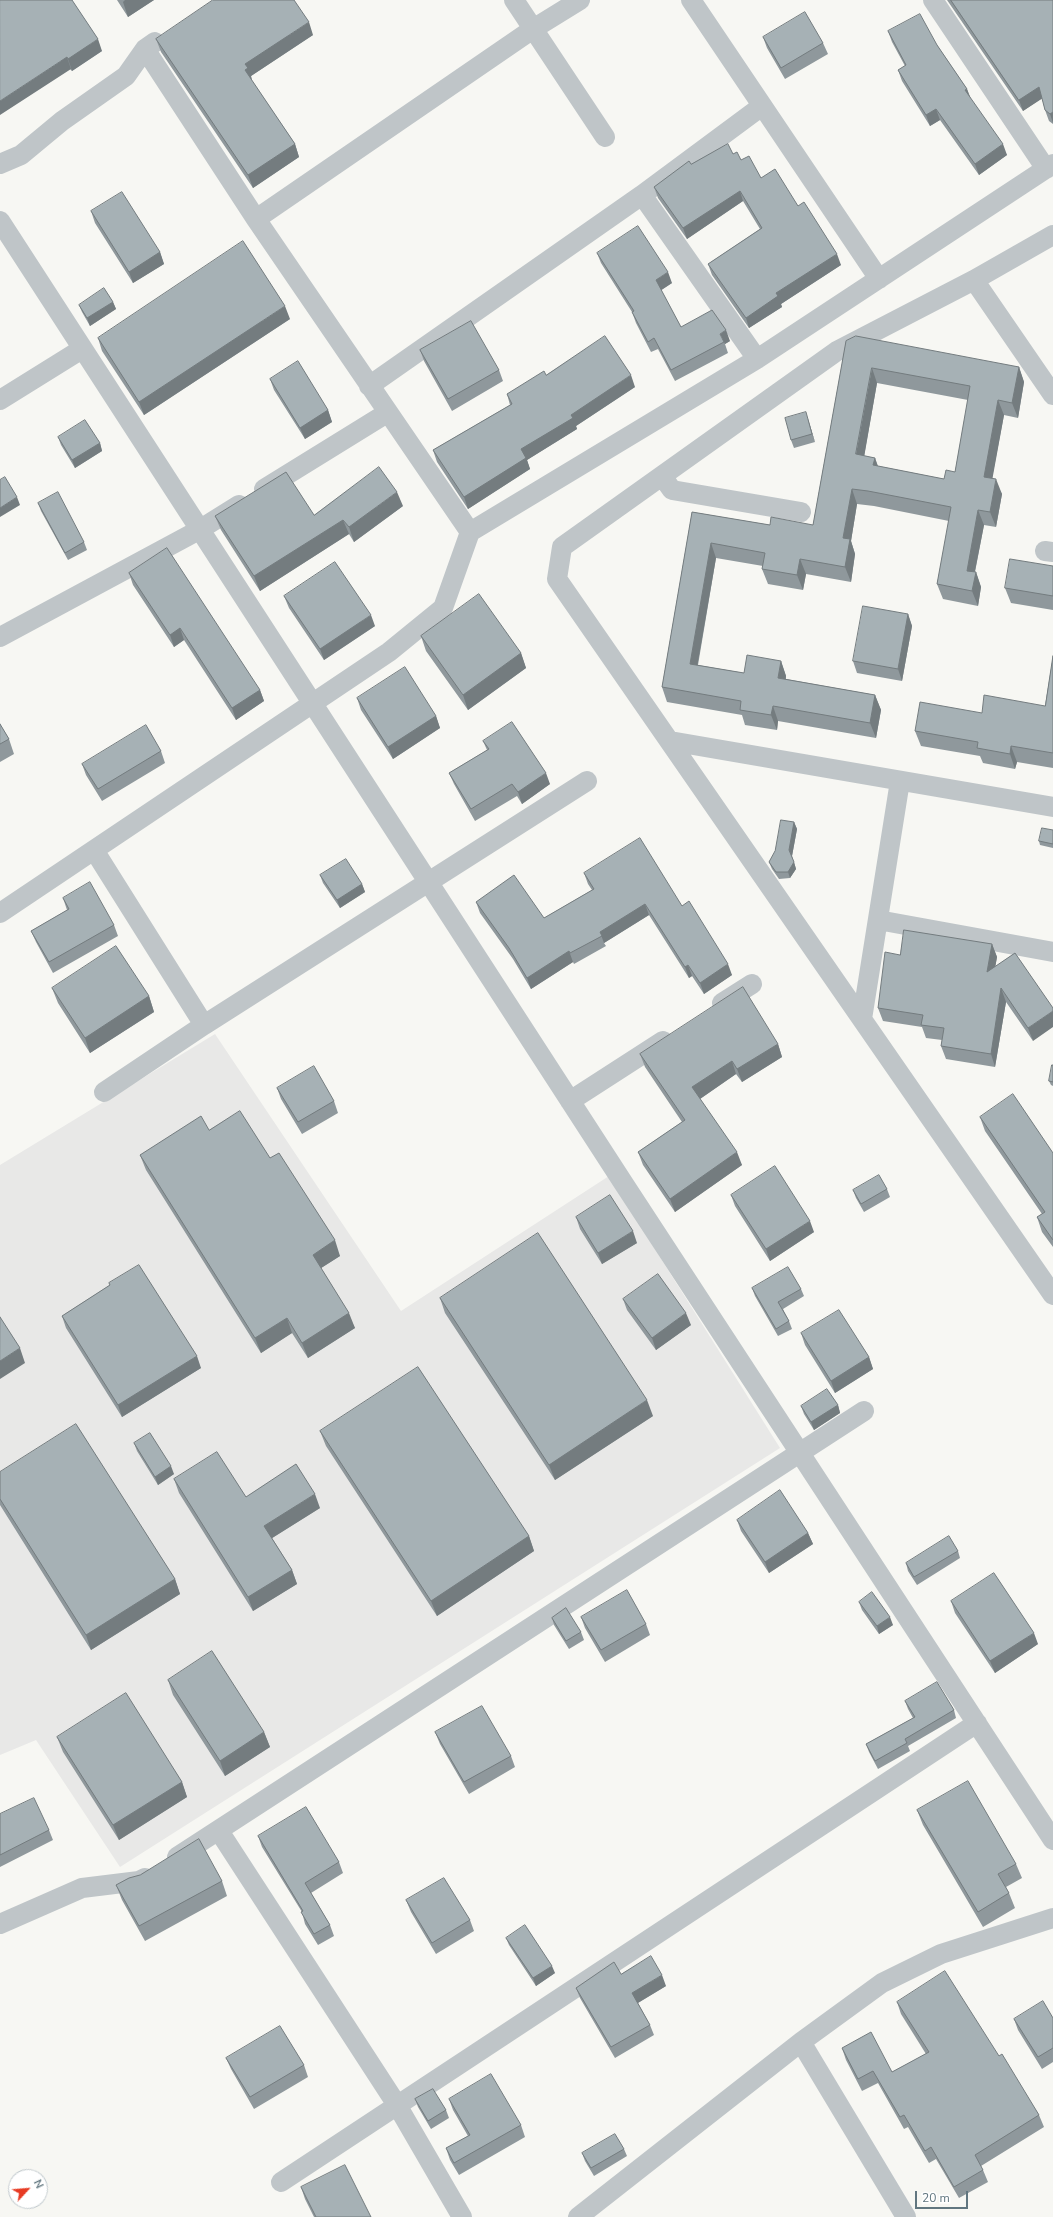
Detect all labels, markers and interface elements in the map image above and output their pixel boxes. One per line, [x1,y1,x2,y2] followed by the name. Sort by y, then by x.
[8,2169,48,2209] north arrow
[30,2177,47,2191] text: N
[917,2183,970,2209] scale bar
[922,2190,950,2206] text: 20 m

